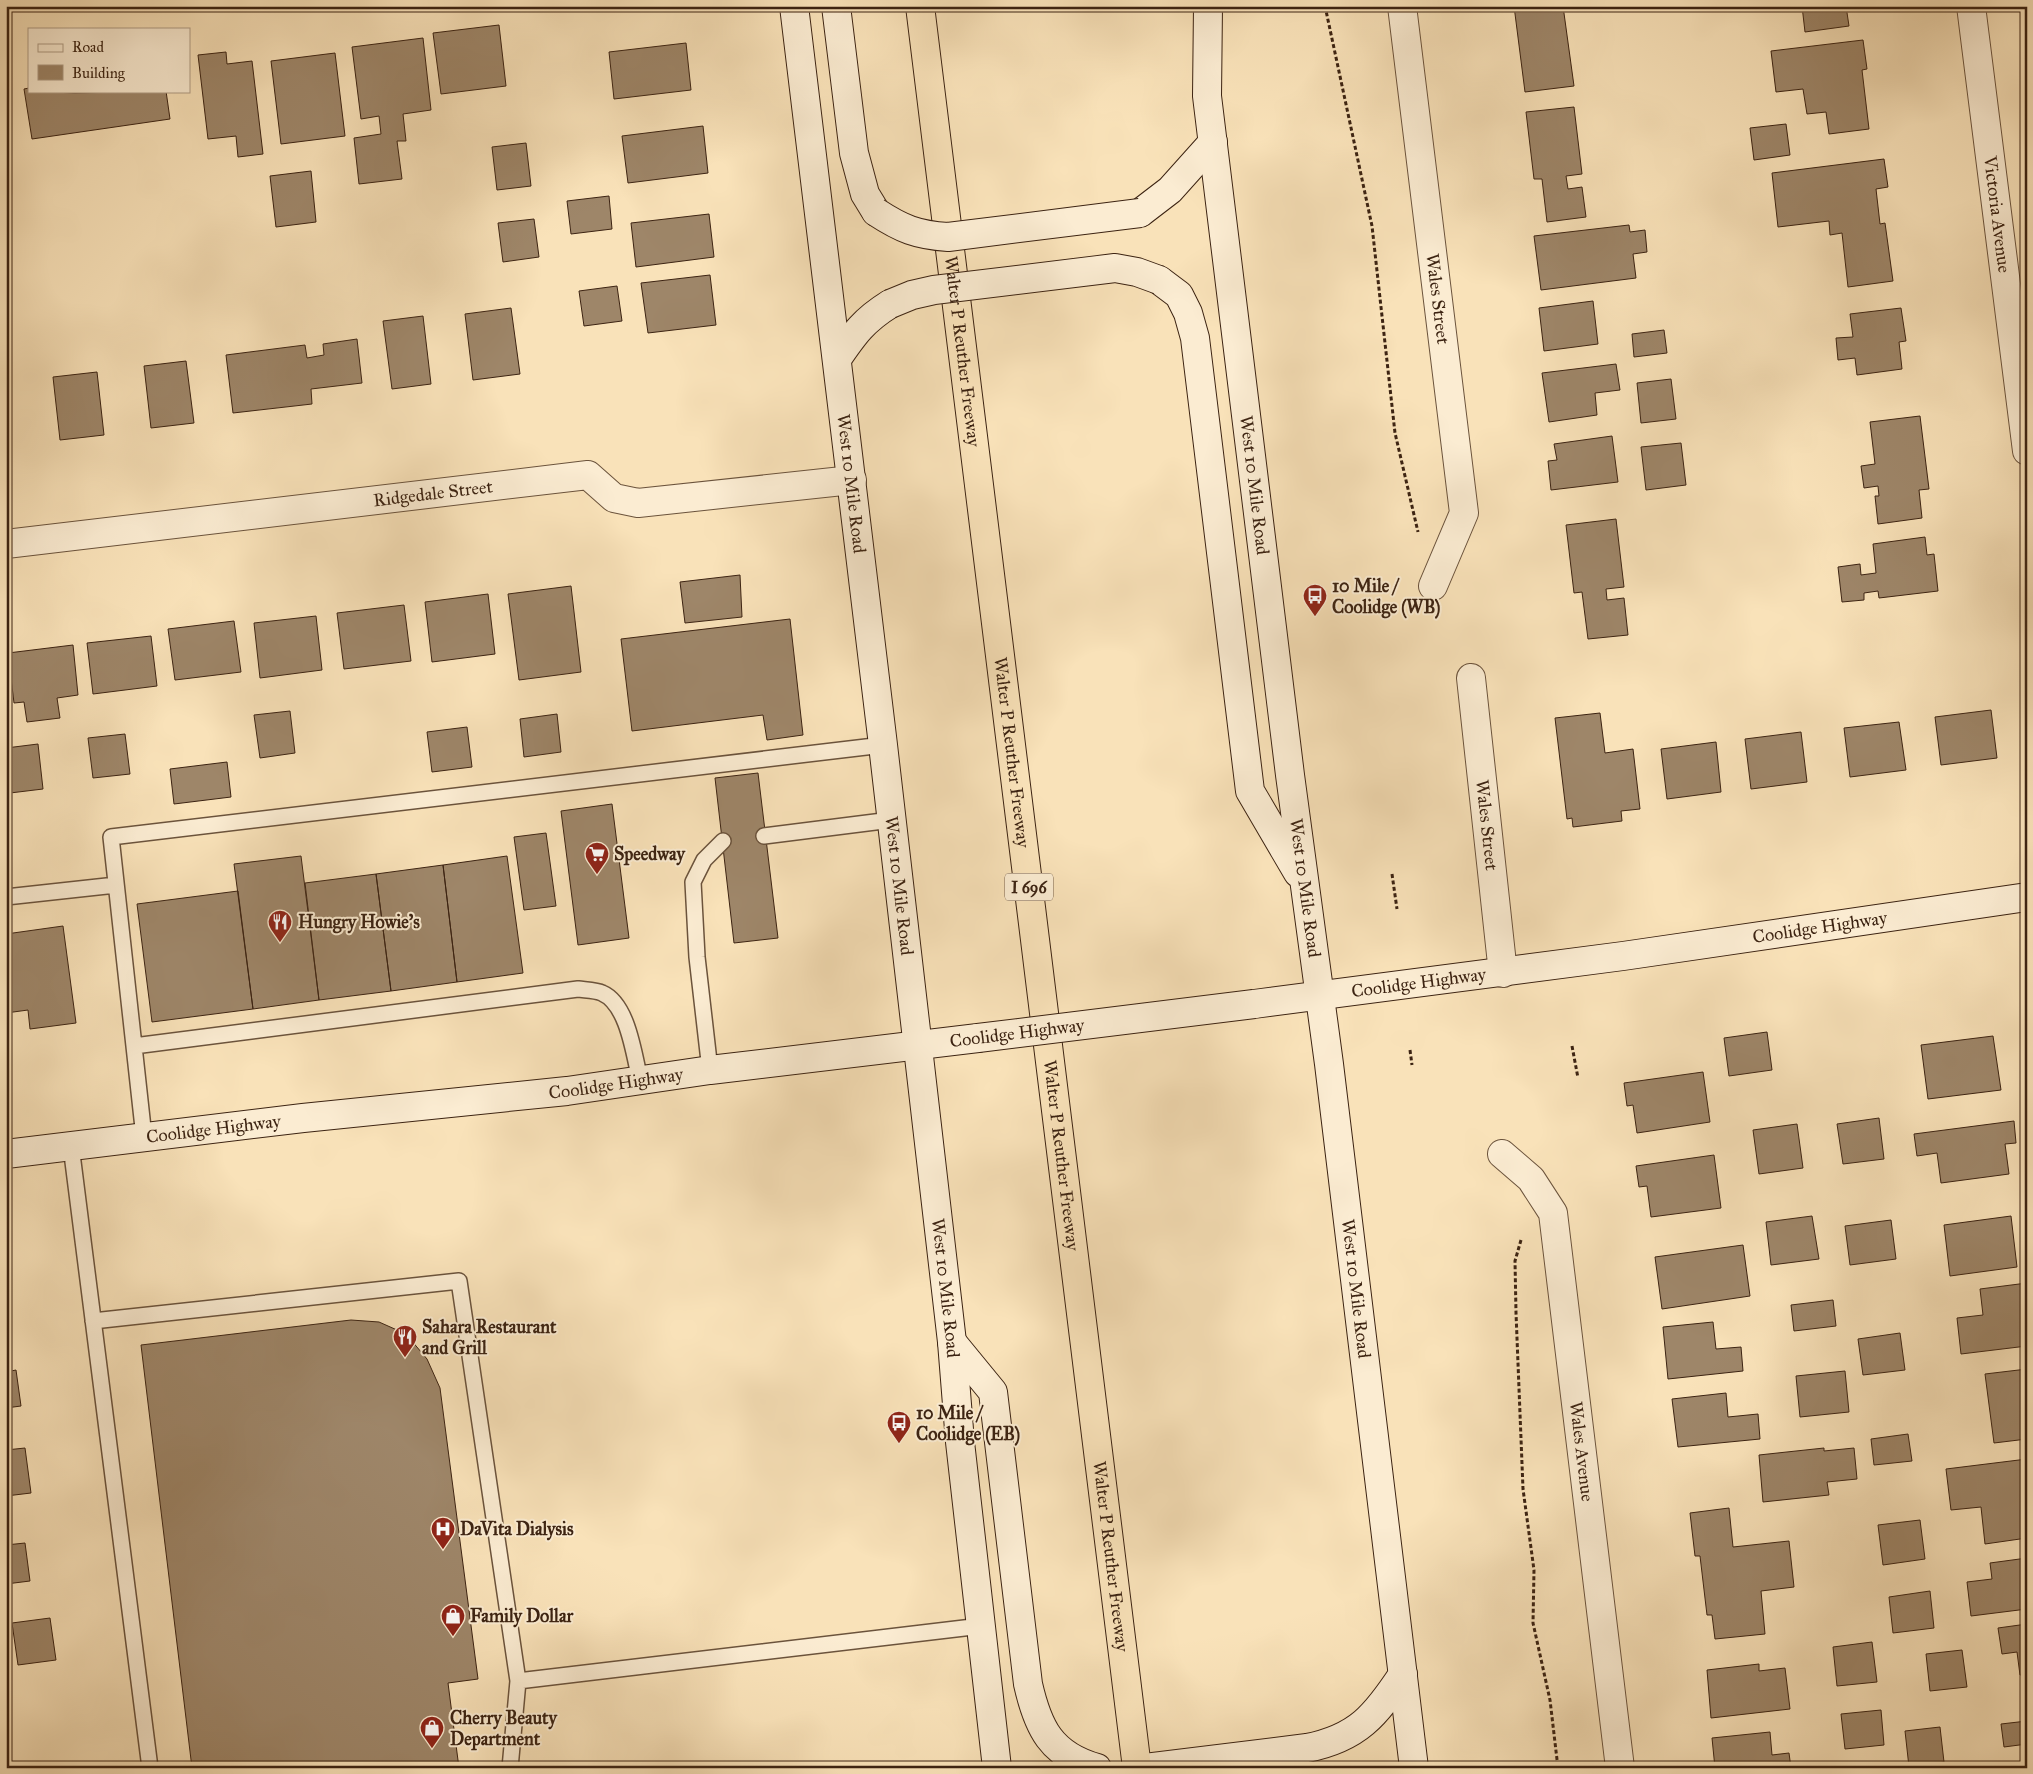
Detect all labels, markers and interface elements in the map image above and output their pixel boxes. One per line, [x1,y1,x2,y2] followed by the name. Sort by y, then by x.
[28,28,190,92] legend
[72,38,104,56] text: Road
[72,64,126,82] text: Building
[1979,154,2015,274] street label: Victoria Avenue
[1421,252,1454,346] street label: Wales Street
[940,255,985,449] street label: Walter P Reuther Freeway
[832,413,871,554] street label: West 10 Mile Road
[1235,414,1274,556] street label: West 10 Mile Road
[372,475,495,511] street label: Ridgedale Street
[1332,575,1440,619] place label: 10 Mile / Coolidge (WB)
[1302,583,1328,617] bus stop icon: 10 Mile / Coolidge (WB)
[989,656,1035,850] street label: Walter P Reuther Freeway
[1471,779,1503,872] street label: Wales Street
[880,815,918,957] street label: West 10 Mile Road
[1285,817,1326,959] street label: West 10 Mile Road
[584,841,610,875] supermarket icon: Speedway
[614,843,686,866] place label: Speedway
[1005,874,1053,900] road number: I 696
[1751,906,1889,948] street label: Coolidge Highway
[267,909,293,943] restaurant icon: Hungry Howie's
[298,911,420,934] place label: Hungry Howie's
[1350,963,1488,1002] street label: Coolidge Highway
[948,1014,1086,1053] street label: Coolidge Highway
[1039,1059,1084,1253] street label: Walter P Reuther Freeway
[548,1063,685,1104] street label: Coolidge Highway
[145,1110,283,1148] street label: Coolidge Highway
[927,1217,964,1359] street label: West 10 Mile Road
[1337,1218,1375,1360] street label: West 10 Mile Road
[422,1316,557,1359] place label: Sahara Restaurant and Grill
[392,1324,418,1358] restaurant icon: Sahara Restaurant and Grill
[1565,1400,1599,1503] street label: Wales Avenue
[916,1402,1020,1446] place label: 10 Mile / Coolidge (EB)
[886,1410,912,1444] bus stop icon: 10 Mile / Coolidge (EB)
[1088,1460,1134,1653] street label: Walter P Reuther Freeway
[430,1516,456,1550] hospital icon: DaVita Dialysis
[460,1518,574,1541] place label: DaVita Dialysis
[440,1603,466,1637] shop icon: Family Dollar
[470,1605,575,1628] place label: Family Dollar
[450,1707,558,1751] place label: Cherry Beauty Department
[419,1715,445,1749] shop icon: Cherry Beauty Department

